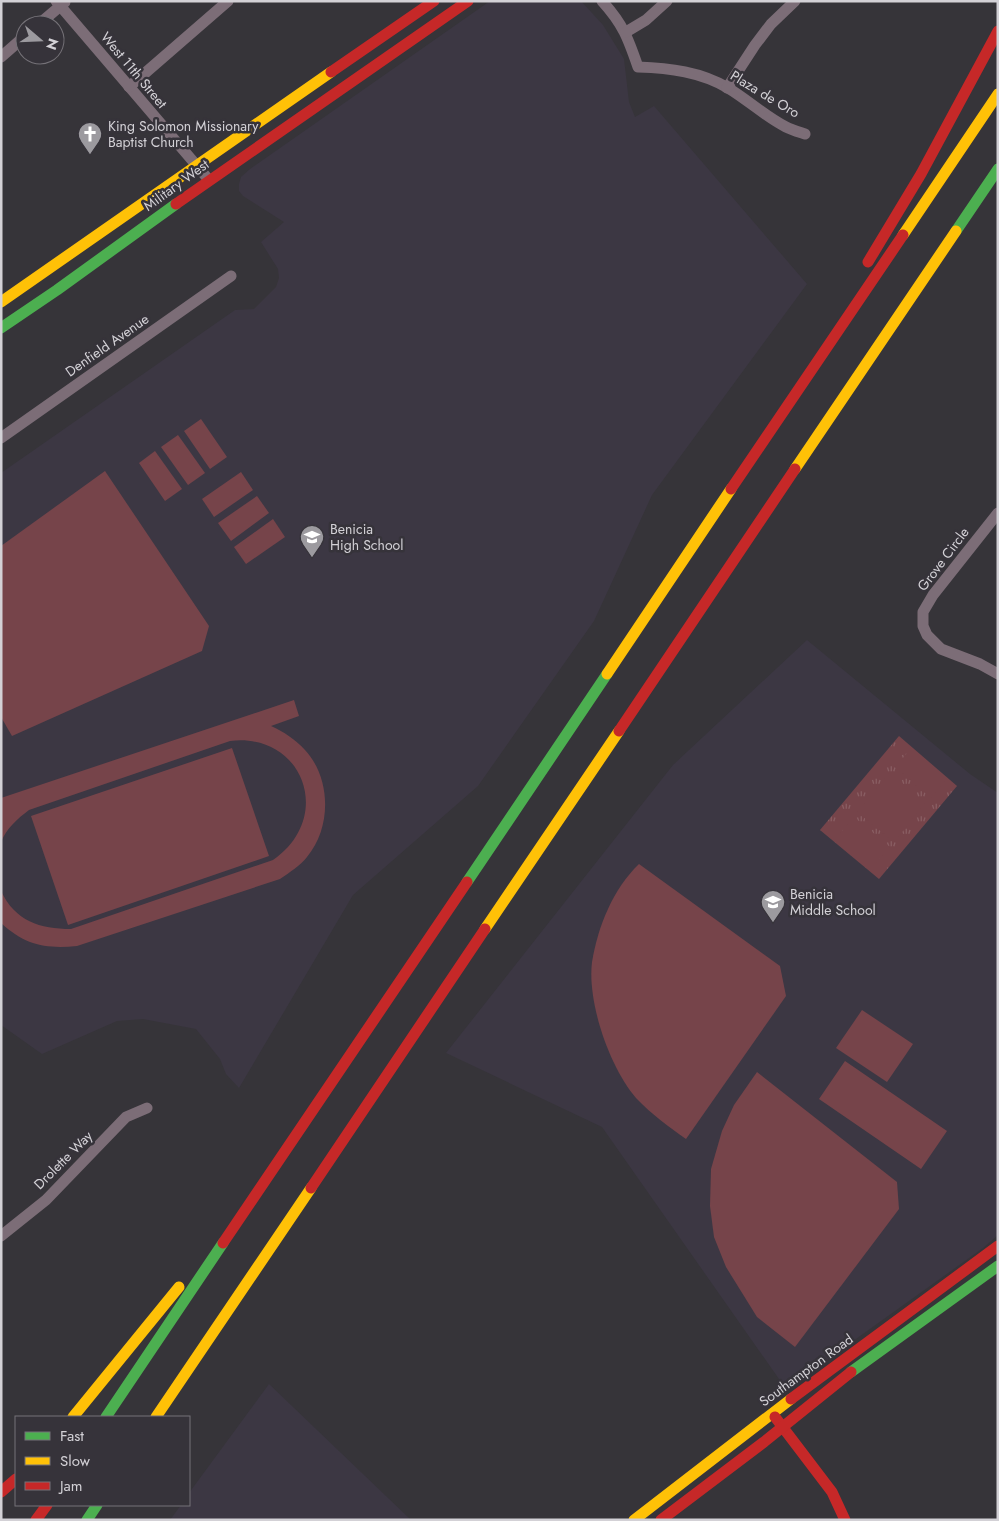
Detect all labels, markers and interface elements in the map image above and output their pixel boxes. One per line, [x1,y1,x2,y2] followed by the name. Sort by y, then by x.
[15,15,65,65] north arrow
[96,28,172,113] street label: West 11th Street
[41,36,64,53] text: N
[727,65,804,123] street label: Plaza de Oro
[108,116,259,152] place label: King Solomon Missionary Baptist Church
[77,121,103,155] church icon: King Solomon Missionary Baptist Church
[139,154,213,216] street label: Military West
[61,309,153,381] street label: Denfield Avenue
[330,519,403,555] place label: Benicia High School
[912,523,974,595] street label: Grove Circle
[299,524,325,558] school or university icon: Benicia High School
[790,884,876,920] place label: Benicia Middle School
[760,889,786,923] school or university icon: Benicia Middle School
[29,1126,97,1194] street label: Drolette Way
[755,1329,857,1411] street label: Southampton Road
[15,1416,190,1506] legend
[60,1425,84,1447] text: Fast
[60,1450,91,1472] text: Slow
[58,1475,83,1497] text: Jam

